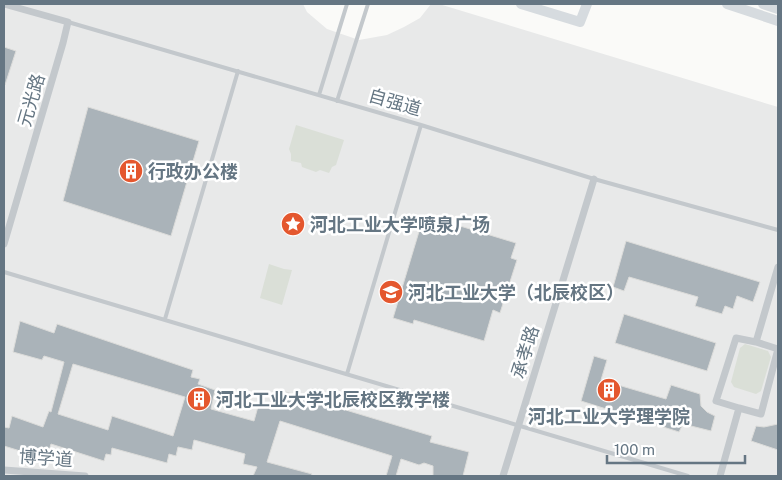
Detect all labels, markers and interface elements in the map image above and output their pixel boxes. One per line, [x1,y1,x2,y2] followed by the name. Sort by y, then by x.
[13,71,49,129] street label: 元光路
[366,84,424,120] street label: 自强道
[118,158,144,184] building icon: 行政办公楼
[148,161,238,182] place label: 行政办公楼
[280,211,306,237] place icon: 河北工业大学喷泉广场
[310,214,490,235] place label: 河北工业大学喷泉广场
[378,279,404,305] school or university icon: 河北工业大学（北辰校区）
[408,282,624,303] place label: 河北工业大学（北辰校区）
[507,323,543,381] street label: 承孝路
[596,377,622,403] building icon: 河北工业大学理学院
[186,386,212,412] building icon: 河北工业大学北辰校区教学楼
[216,389,450,410] place label: 河北工业大学北辰校区教学楼
[528,406,690,427] place label: 河北工业大学理学院
[607,432,744,464] scale bar
[614,441,655,458] text: 100 m
[18,446,74,470] street label: 博学道

